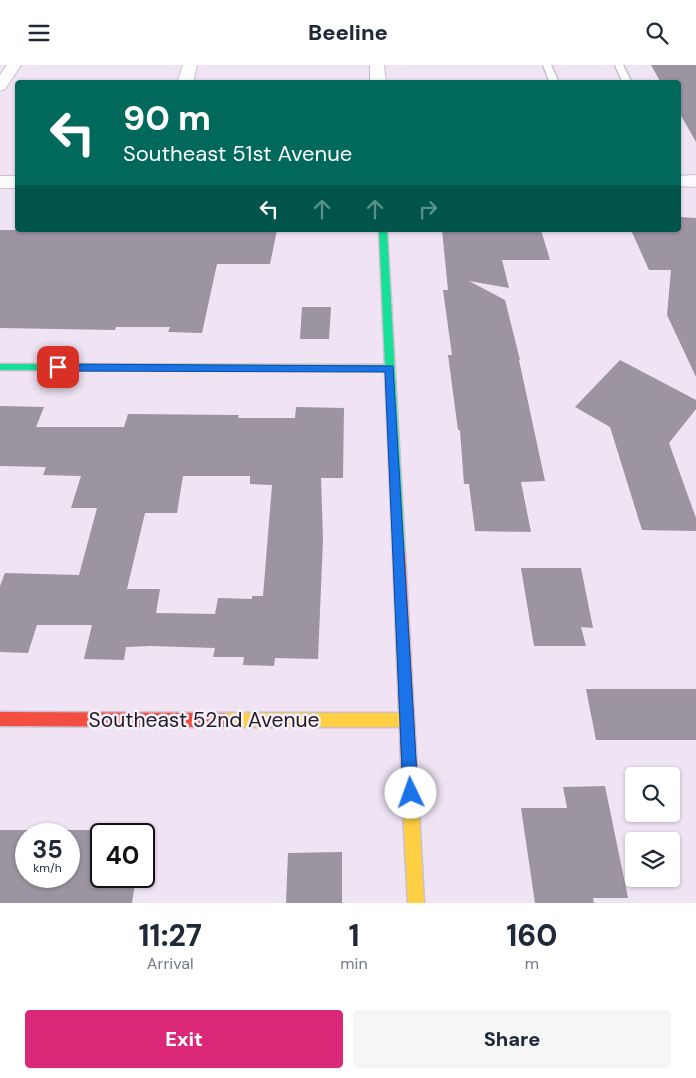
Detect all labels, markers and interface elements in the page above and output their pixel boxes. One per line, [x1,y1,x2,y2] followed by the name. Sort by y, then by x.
[308,18,388,47] text: Beeline
[25,19,53,47] icon: menu
[643,19,671,47] icon: search
[123,95,211,141] text: 90 m
[40,100,105,165] icon: left
[123,139,352,168] text: Southeast 51st Avenue
[255,195,283,223] icon: left
[308,195,336,223] icon: ahead
[361,195,389,223] icon: ahead
[414,195,442,223] icon: right
[37,346,79,388] pin
[44,353,72,381] icon: arrive
[89,706,320,734] street label: Southeast 52nd Avenue
[384,766,436,818] position arrow
[625,767,680,887] map controls
[625,767,680,822] button: search
[90,823,155,888] speed limit sign: 40
[625,832,680,887] button: layers
[32,833,63,866] text: 35
[33,860,62,876] text: km/h
[139,916,202,955] text: 11:27
[348,916,359,955] text: 1
[506,916,557,955] text: 160
[147,953,193,974] text: Arrival
[340,953,368,974] text: min
[525,953,539,974] text: m
[25,1010,343,1068] button: Exit
[353,1010,671,1068] button: Share

